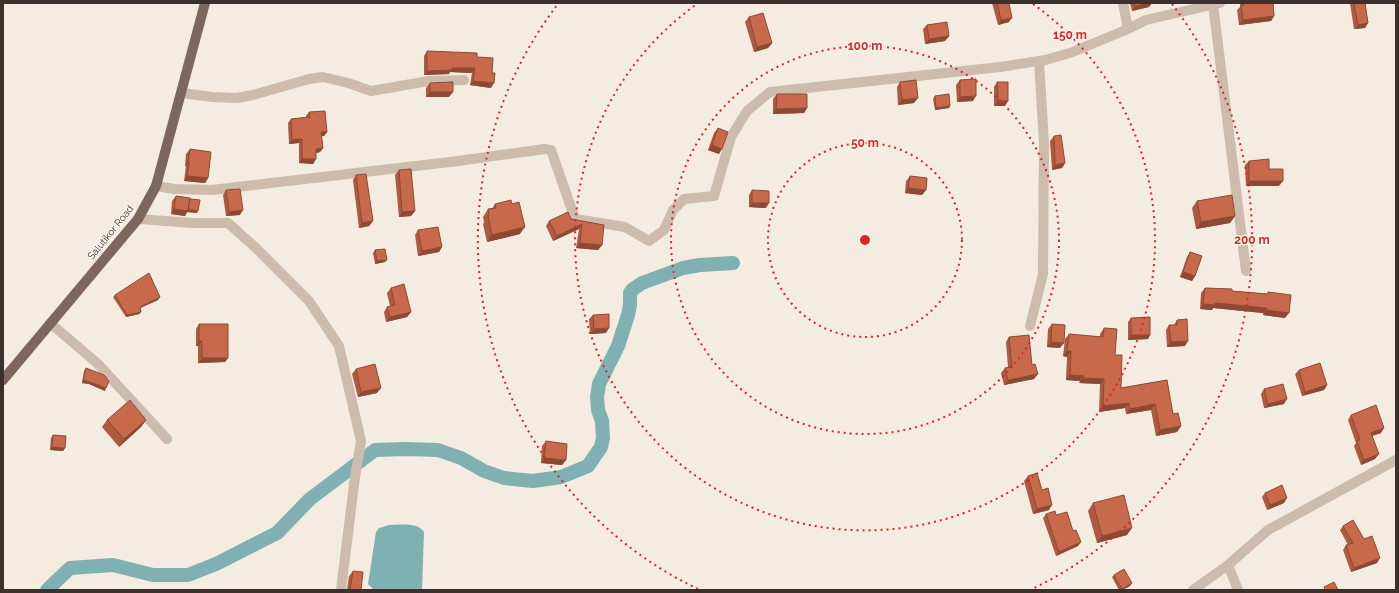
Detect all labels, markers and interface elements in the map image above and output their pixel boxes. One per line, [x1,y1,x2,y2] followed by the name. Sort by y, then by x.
[1053,28,1087,42] text: 150 m
[848,39,882,53] text: 100 m
[851,136,879,150] text: 50 m
[85,203,136,262] street label: Salutikor Road
[858,233,872,247] centre of rings
[1234,233,1270,247] text: 200 m

